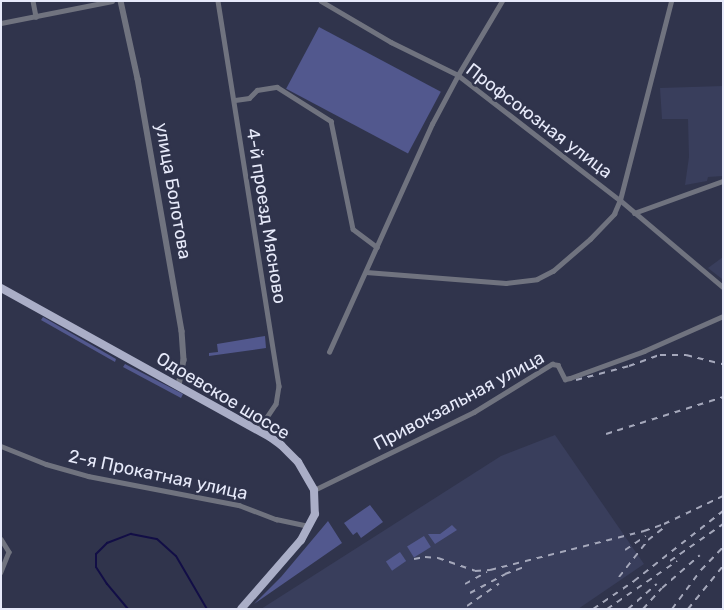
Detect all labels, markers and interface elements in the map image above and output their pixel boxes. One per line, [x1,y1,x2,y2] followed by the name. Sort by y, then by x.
[462,59,616,183] street label: Профсоюзная улица
[150,121,196,261] street label: улица Болотова
[241,127,291,305] street label: 4-й проезд Мясново
[370,347,548,455] street label: Привокзальная улица
[152,348,294,444] street label: Одоевское шоссе
[66,445,250,505] street label: 2-я Прокатная улица

